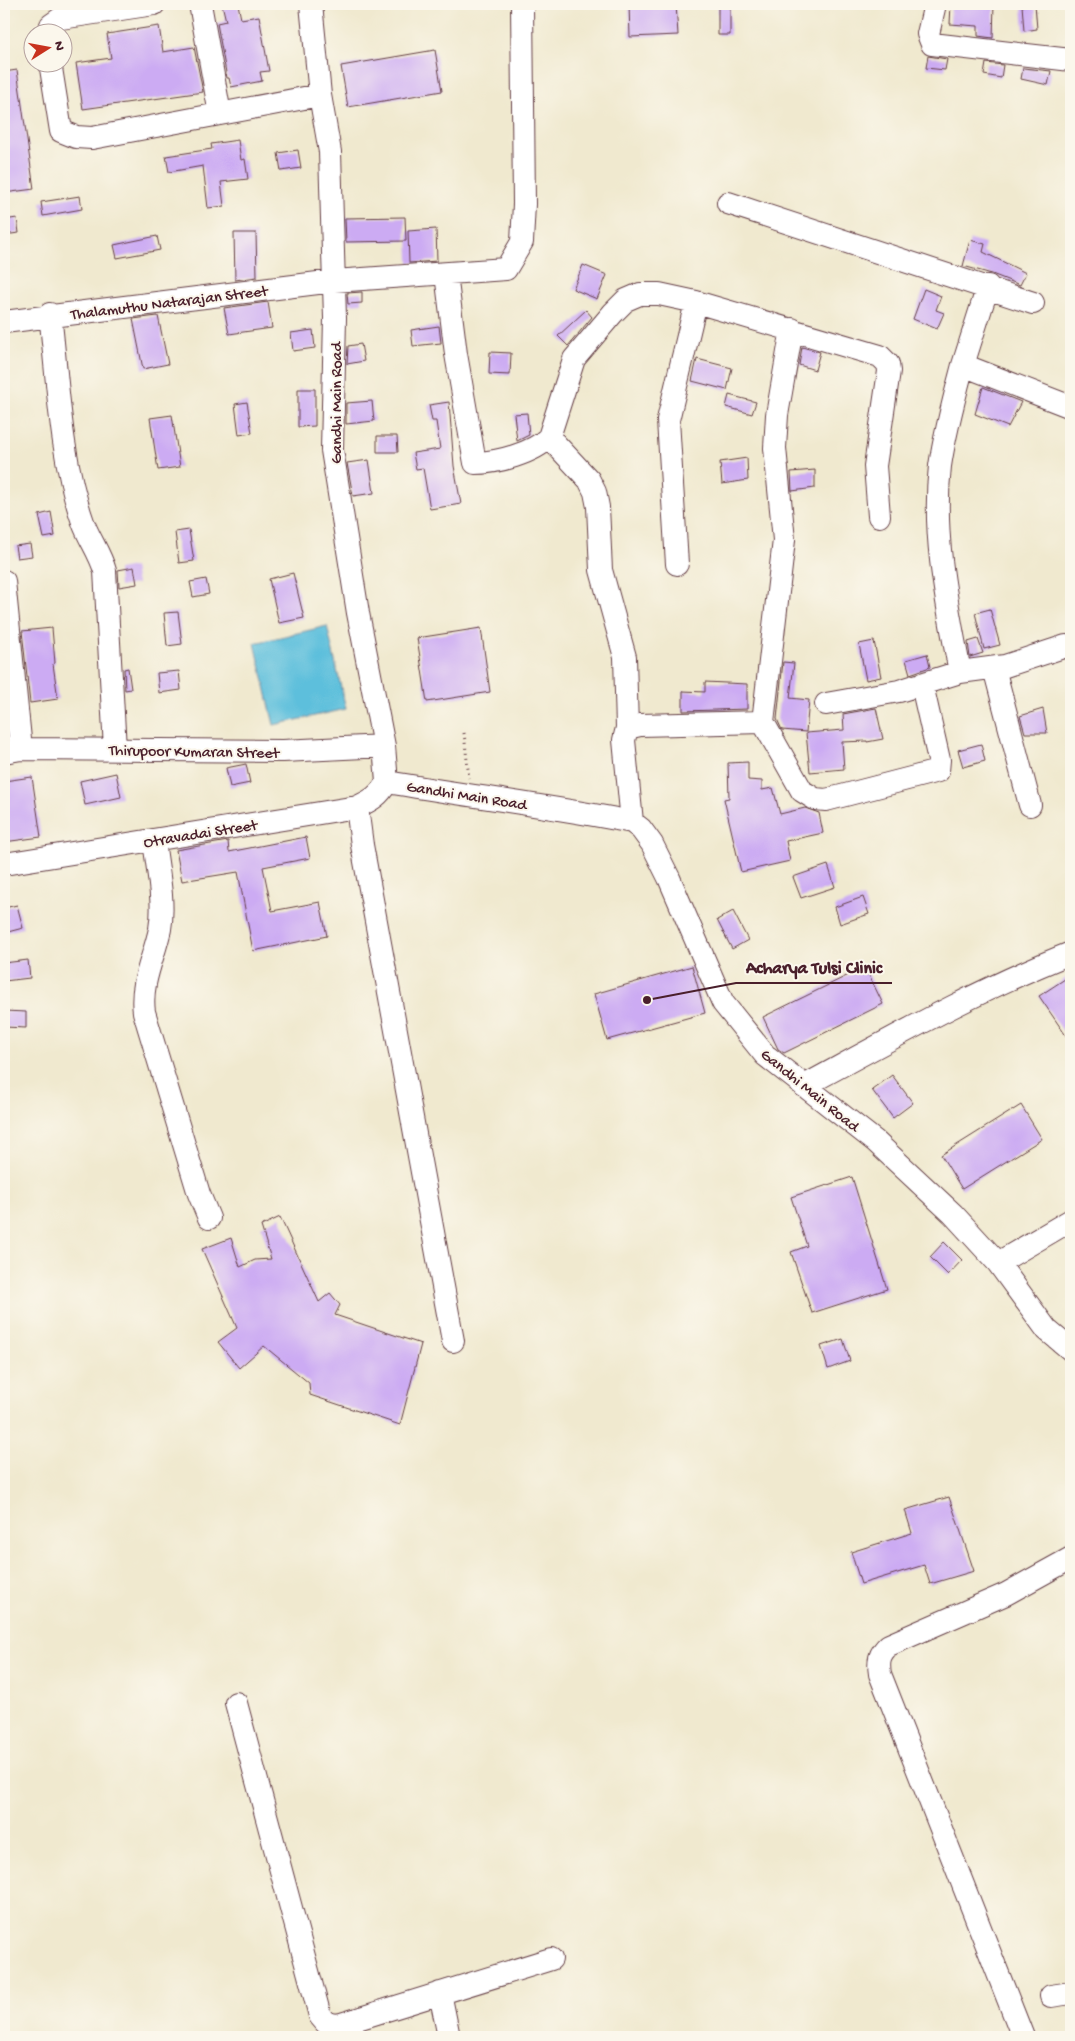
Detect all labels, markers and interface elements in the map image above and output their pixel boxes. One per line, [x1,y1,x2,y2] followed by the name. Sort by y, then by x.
[22,22,72,72] north arrow
[49,40,68,52] text: N
[69,283,270,326] street label: Thalamuthu Natarajan Street
[329,341,348,464] street label: Gandhi Main Road
[108,742,281,765] street label: Thirupoor Kumaran Street
[405,779,530,817] street label: Gandhi Main Road
[142,817,260,854] street label: Otravadai Street
[736,950,892,983] callout: Acharya Tulsi Clinic
[745,959,883,980] text: Acharya Tulsi Clinic
[756,1046,863,1138] street label: Gandhi Main Road

